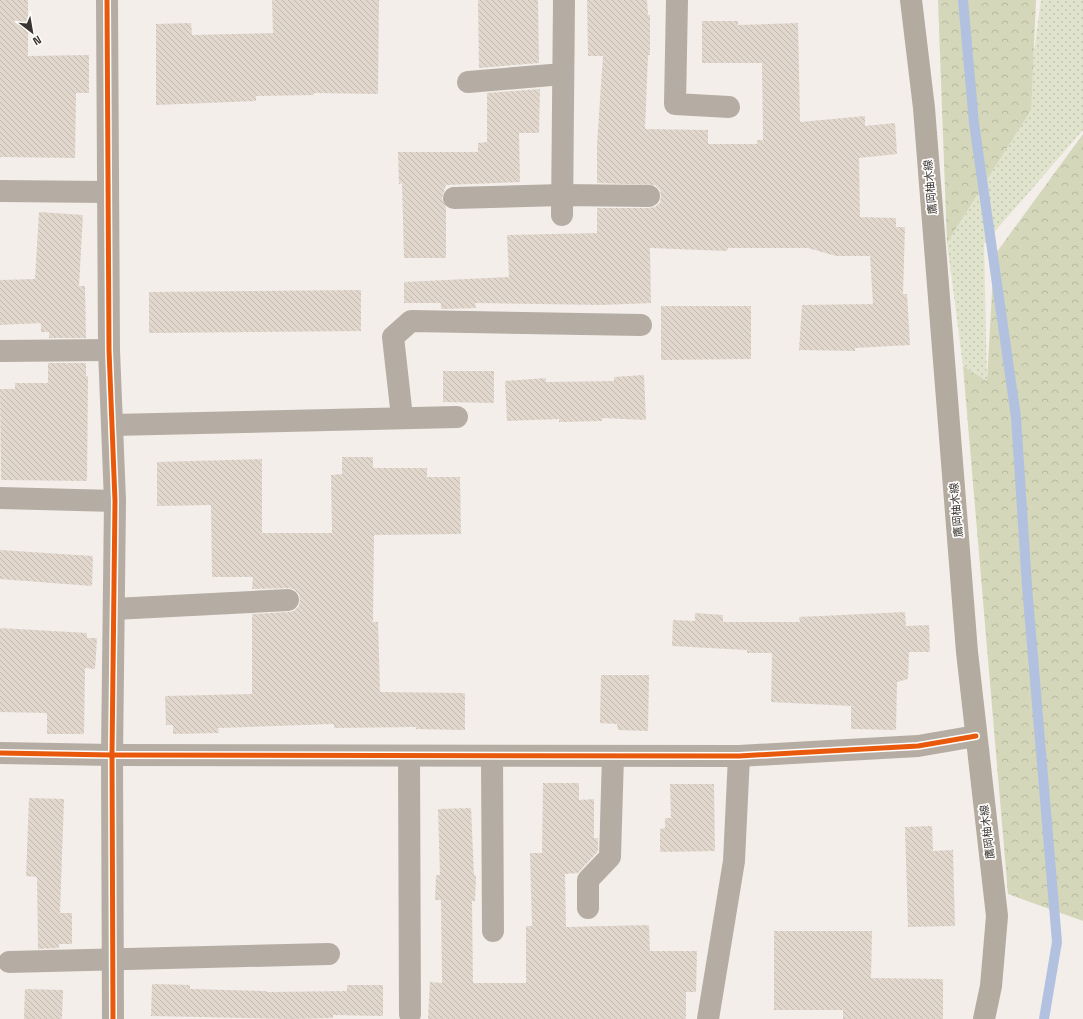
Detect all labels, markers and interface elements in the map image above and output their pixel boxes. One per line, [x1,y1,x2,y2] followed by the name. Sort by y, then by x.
[12,12,52,52] north arrow
[30,33,44,48] text: N
[921,159,939,215] street label: 鷹岡柚木線
[947,482,965,538] street label: 鷹岡柚木線
[977,804,997,860] street label: 鷹岡柚木線

